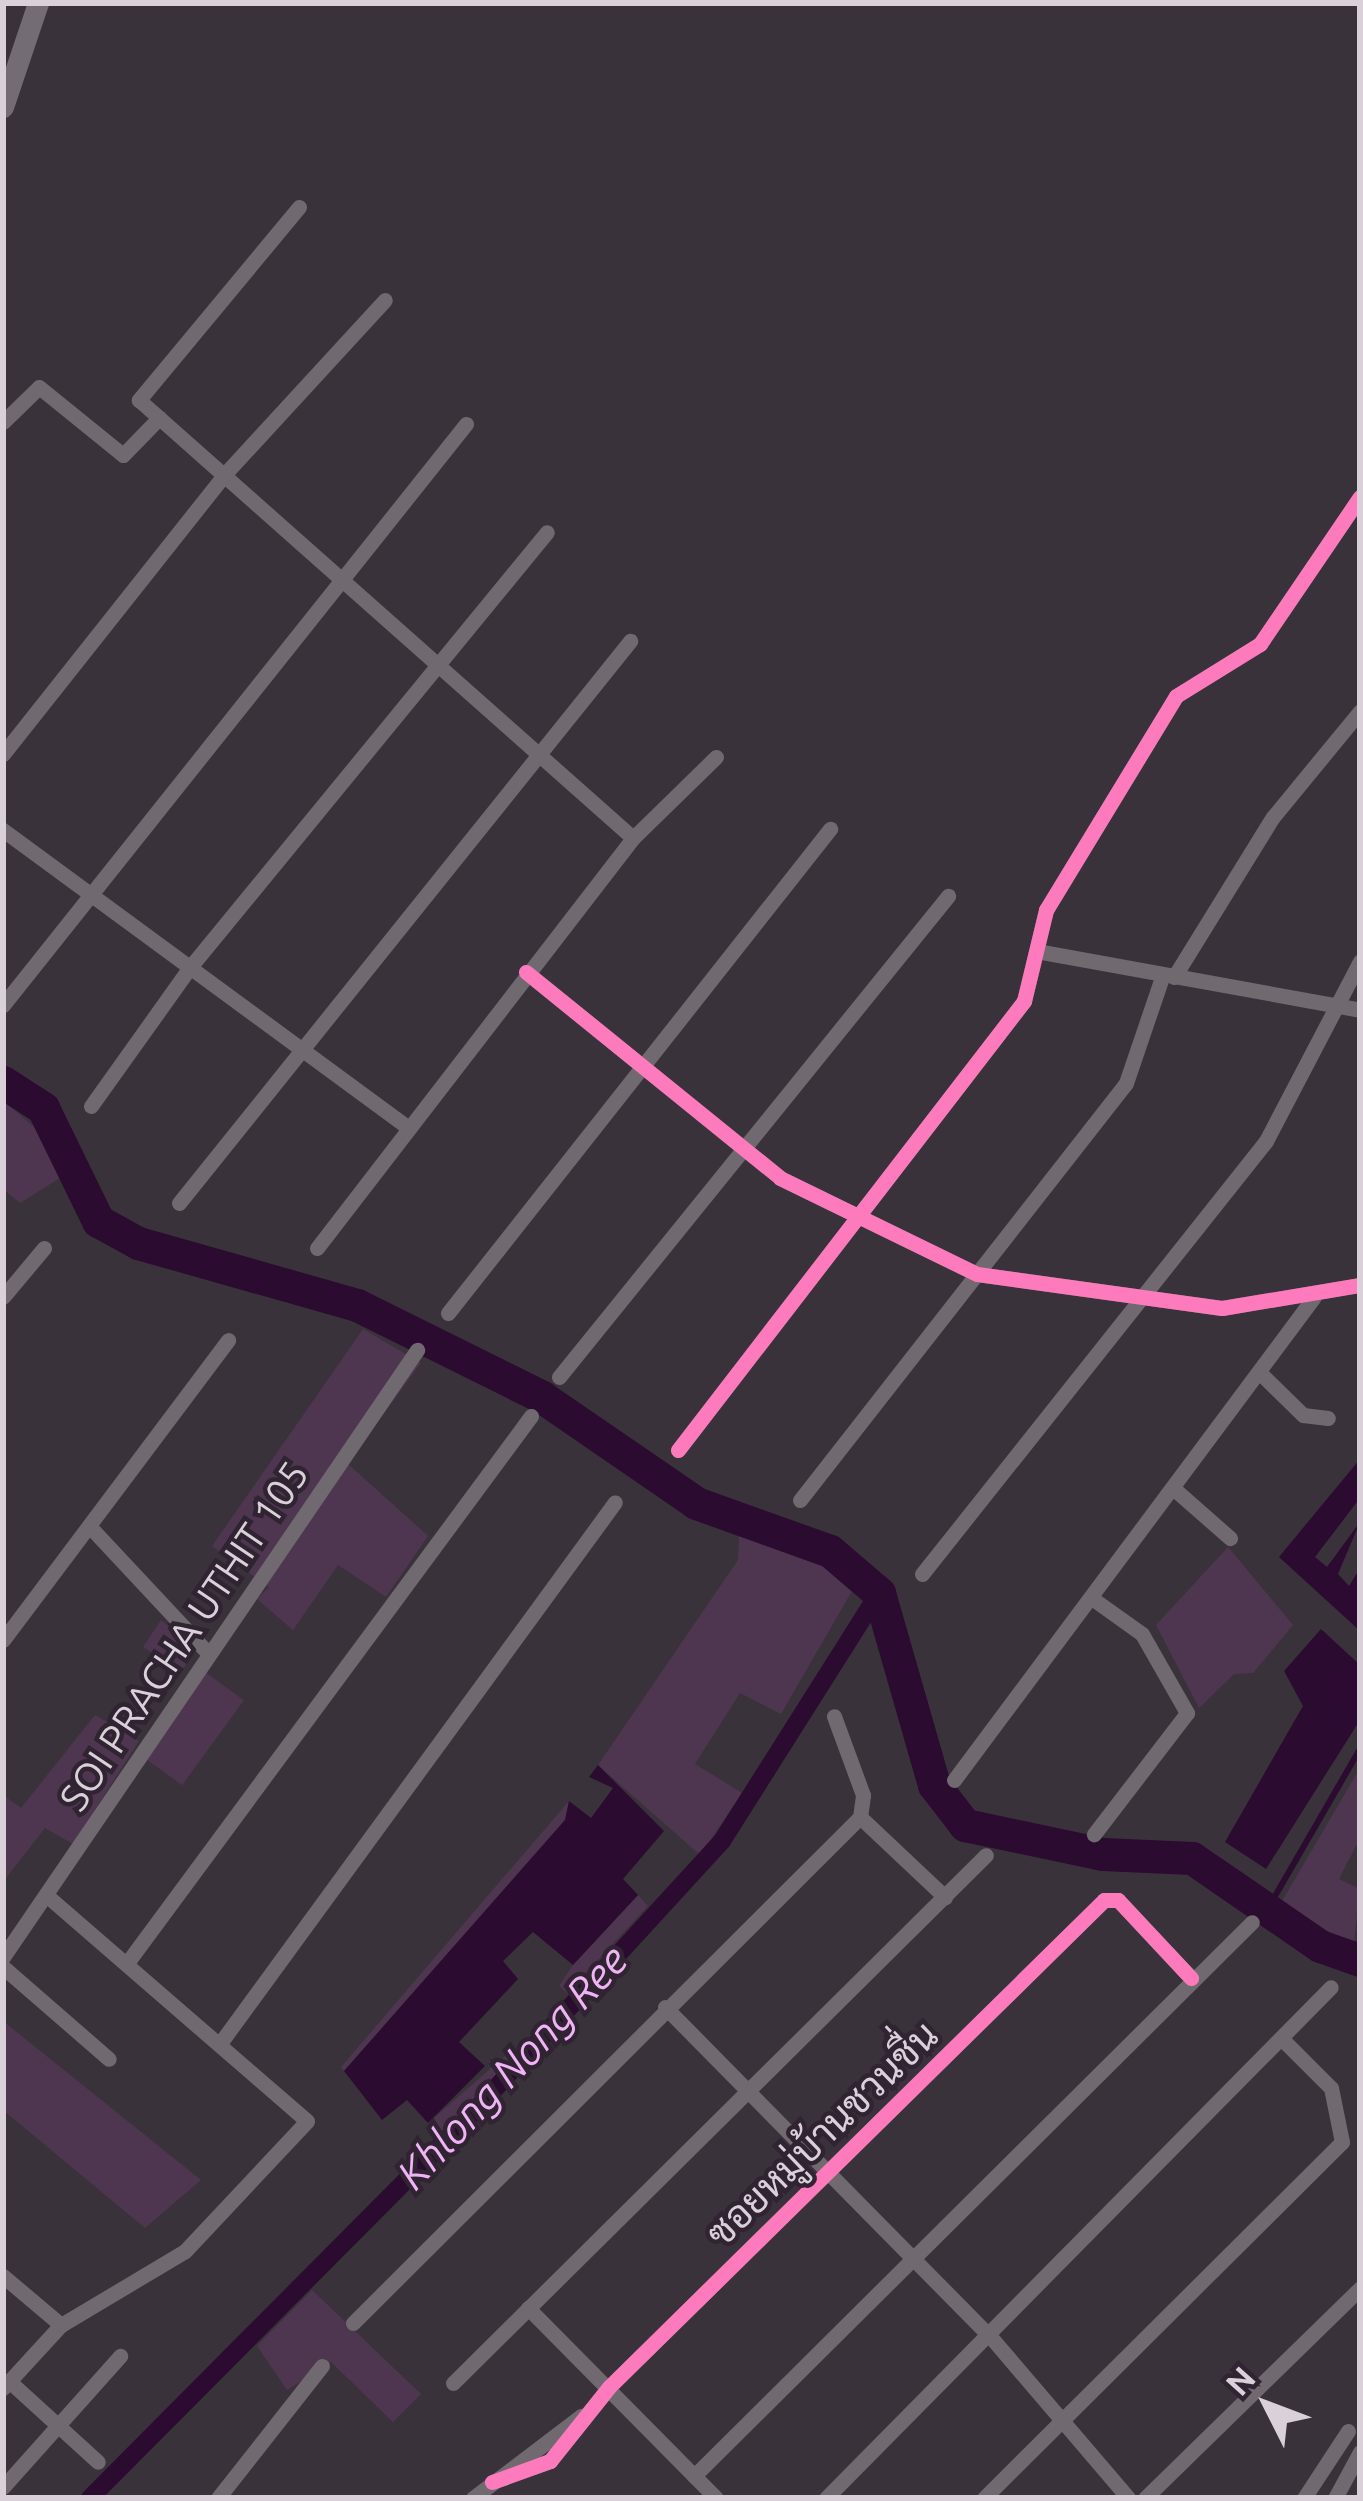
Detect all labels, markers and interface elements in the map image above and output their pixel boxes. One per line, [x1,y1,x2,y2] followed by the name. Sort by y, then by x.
[50,1453,318,1819] street label: SOI PRACHA UTHIT 105
[386,1935,638,2199] water label: Khlong Nong Ree
[696,2012,948,2256] street label: ซอยหมู่บ้านชวนชื่น
[1207,2345,1327,2465] north arrow
[1218,2359,1262,2402] text: N

